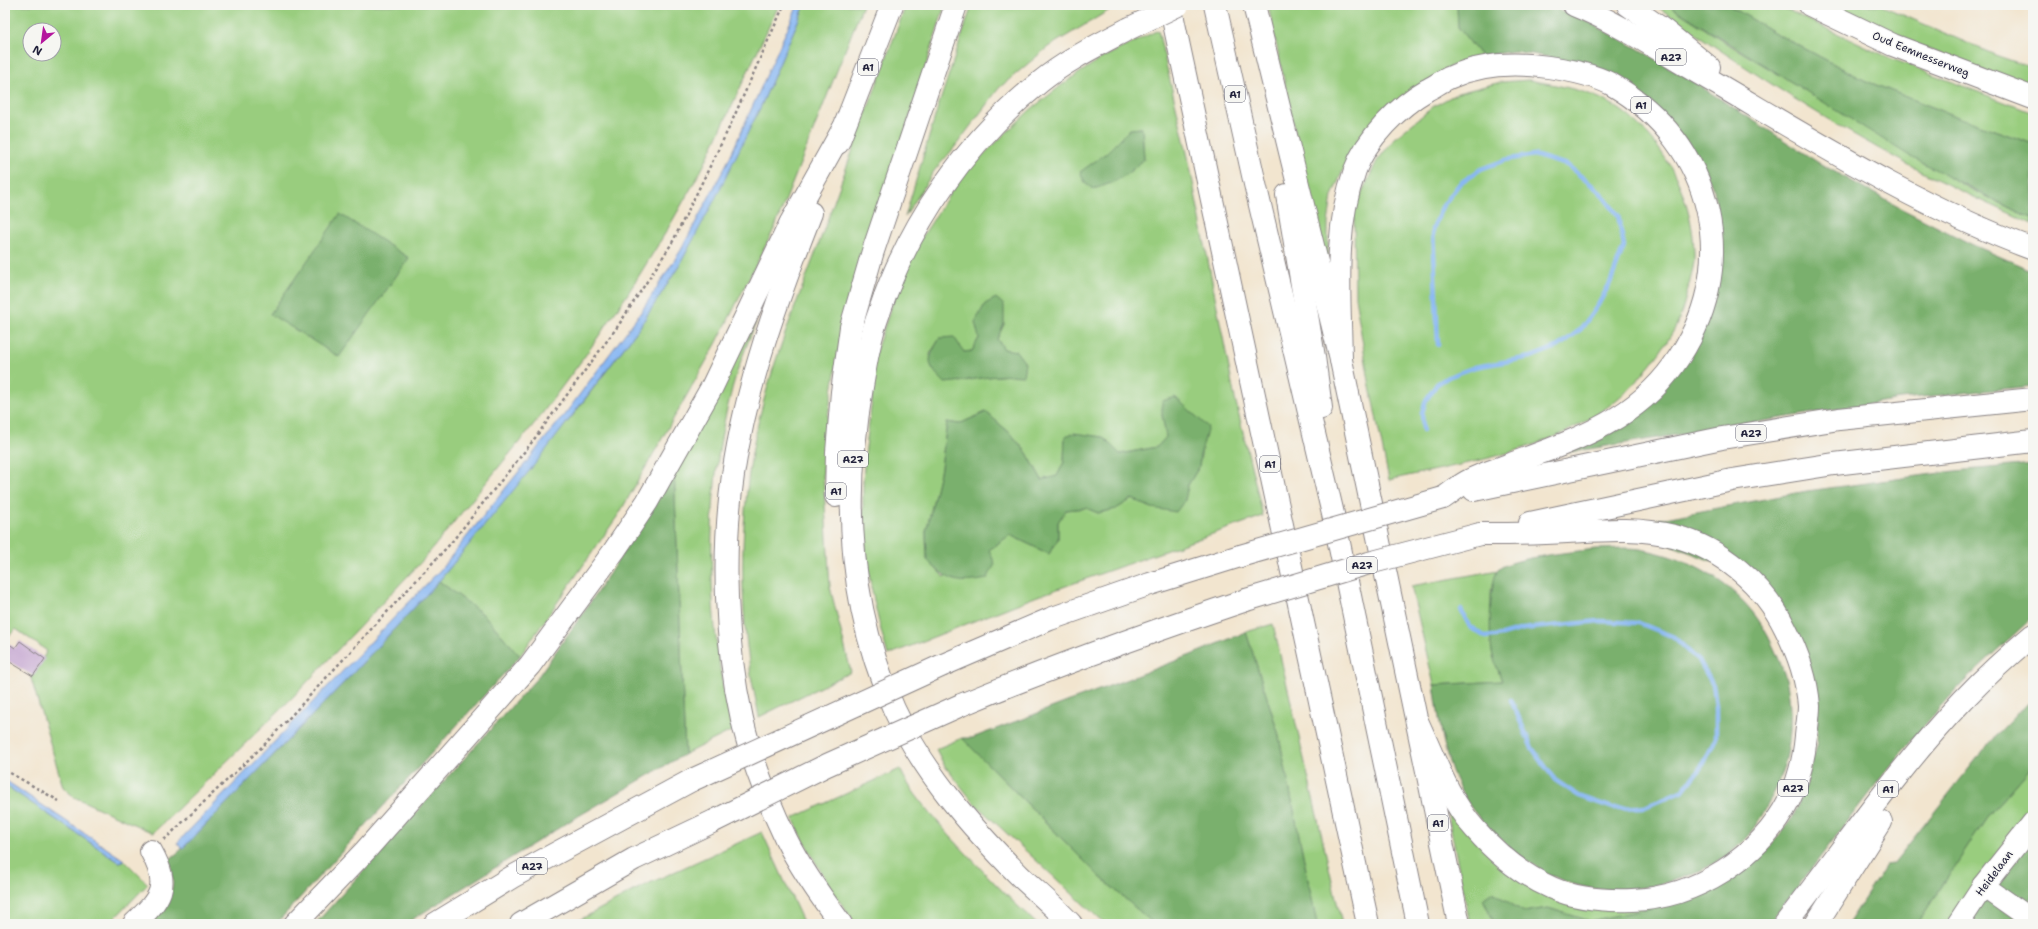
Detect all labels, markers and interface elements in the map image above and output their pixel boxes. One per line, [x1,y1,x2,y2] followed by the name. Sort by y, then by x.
[22,22,62,62] north arrow
[1870,28,1972,81] street label: Oud Eemnesserweg
[30,41,45,59] text: N
[1656,49,1686,65] road number: A27
[858,59,878,75] road number: A1
[1225,86,1245,102] road number: A1
[1631,97,1651,113] road number: A1
[1736,425,1766,441] road number: A27
[838,451,868,467] road number: A27
[1260,456,1280,472] road number: A1
[826,483,846,499] road number: A1
[1347,557,1377,573] road number: A27
[1778,780,1808,796] road number: A27
[1878,781,1898,797] road number: A1
[1428,815,1448,831] road number: A1
[1972,847,2017,899] street label: Heidelaan
[517,858,547,874] road number: A27

